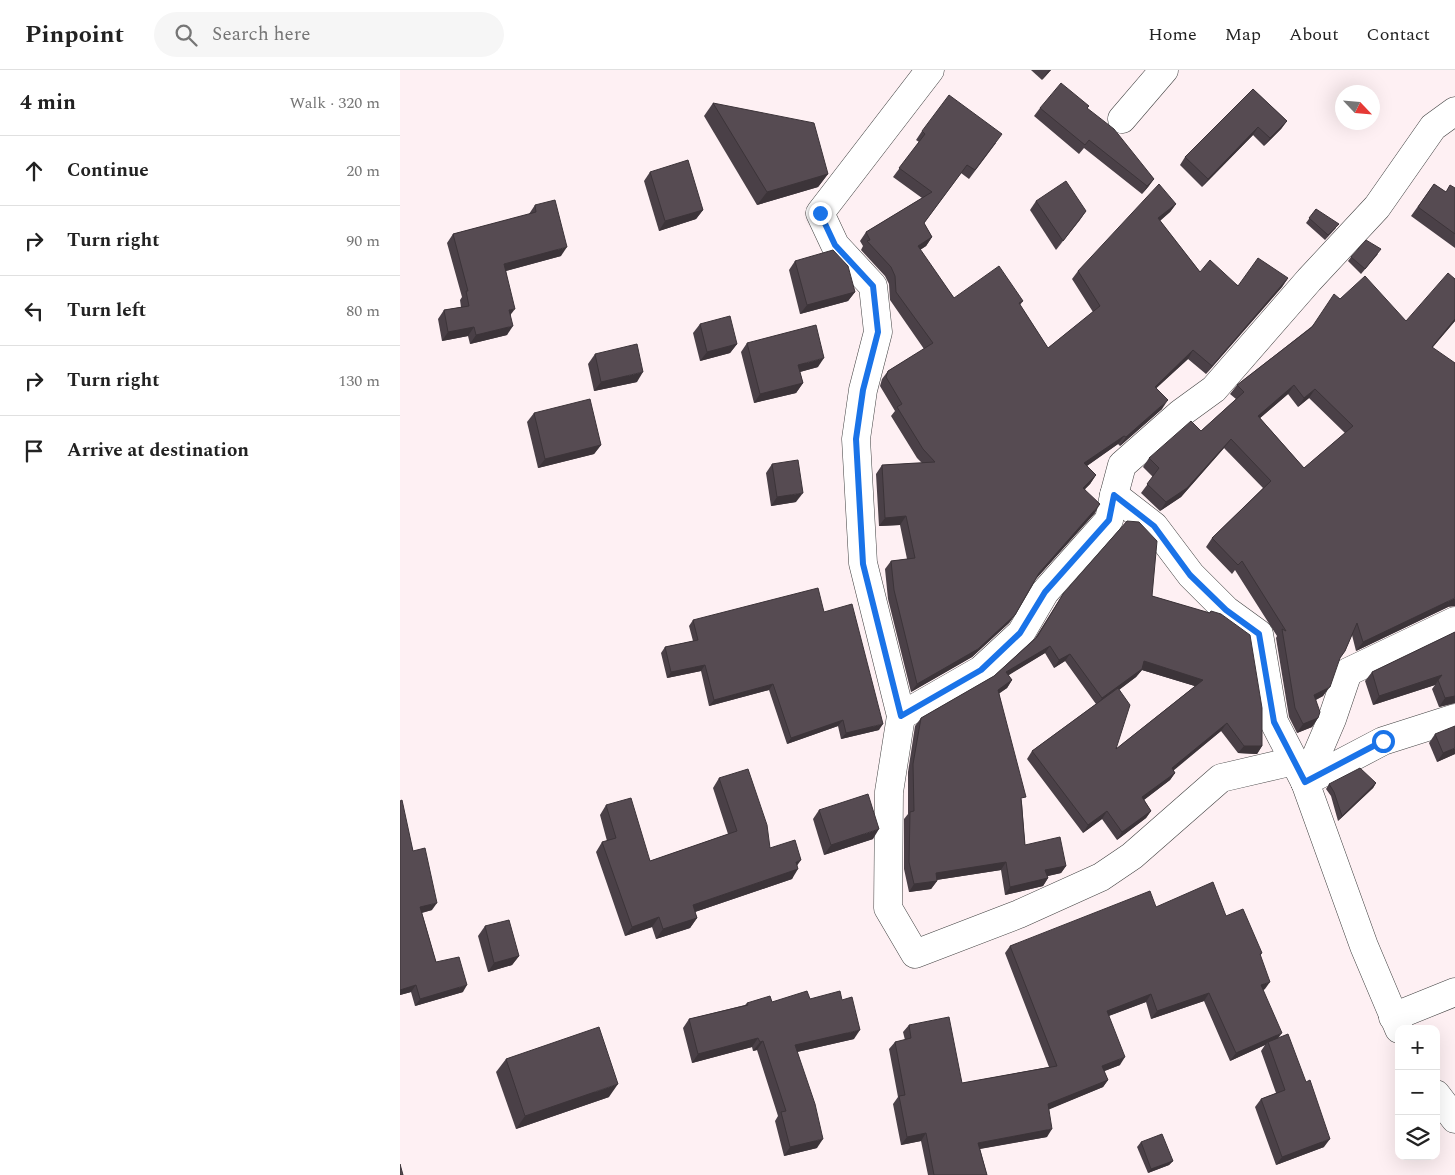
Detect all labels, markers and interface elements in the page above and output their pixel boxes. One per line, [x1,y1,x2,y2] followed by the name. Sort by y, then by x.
[154,12,504,57] search box
[25,17,124,53] text: Pinpoint
[212,20,310,49] text: Search here
[172,21,200,49] icon: search
[1148,21,1197,48] text: Home
[1225,21,1261,48] text: Map
[1289,21,1339,48] text: About
[1367,21,1430,48] text: Contact
[1335,85,1380,130] north arrow
[20,87,76,119] text: 4 min
[289,91,380,115] text: Walk · 320 m
[67,156,149,185] text: Continue
[20,157,48,185] icon: ahead
[346,159,380,183] text: 20 m
[809,202,832,225] route end
[67,226,160,255] text: Turn right
[20,227,48,255] icon: right
[346,229,380,253] text: 90 m
[67,296,146,325] text: Turn left
[20,297,48,325] icon: left
[346,299,380,323] text: 80 m
[67,366,160,395] text: Turn right
[20,367,48,395] icon: right
[338,369,380,393] text: 130 m
[67,436,249,465] text: Arrive at destination
[20,437,48,465] icon: arrive
[1372,730,1395,753] route start
[1395,1025,1440,1160] map controls
[1395,1025,1440,1070] button: +
[1395,1070,1440,1115] button: −
[1395,1115,1440,1160] button: layers

